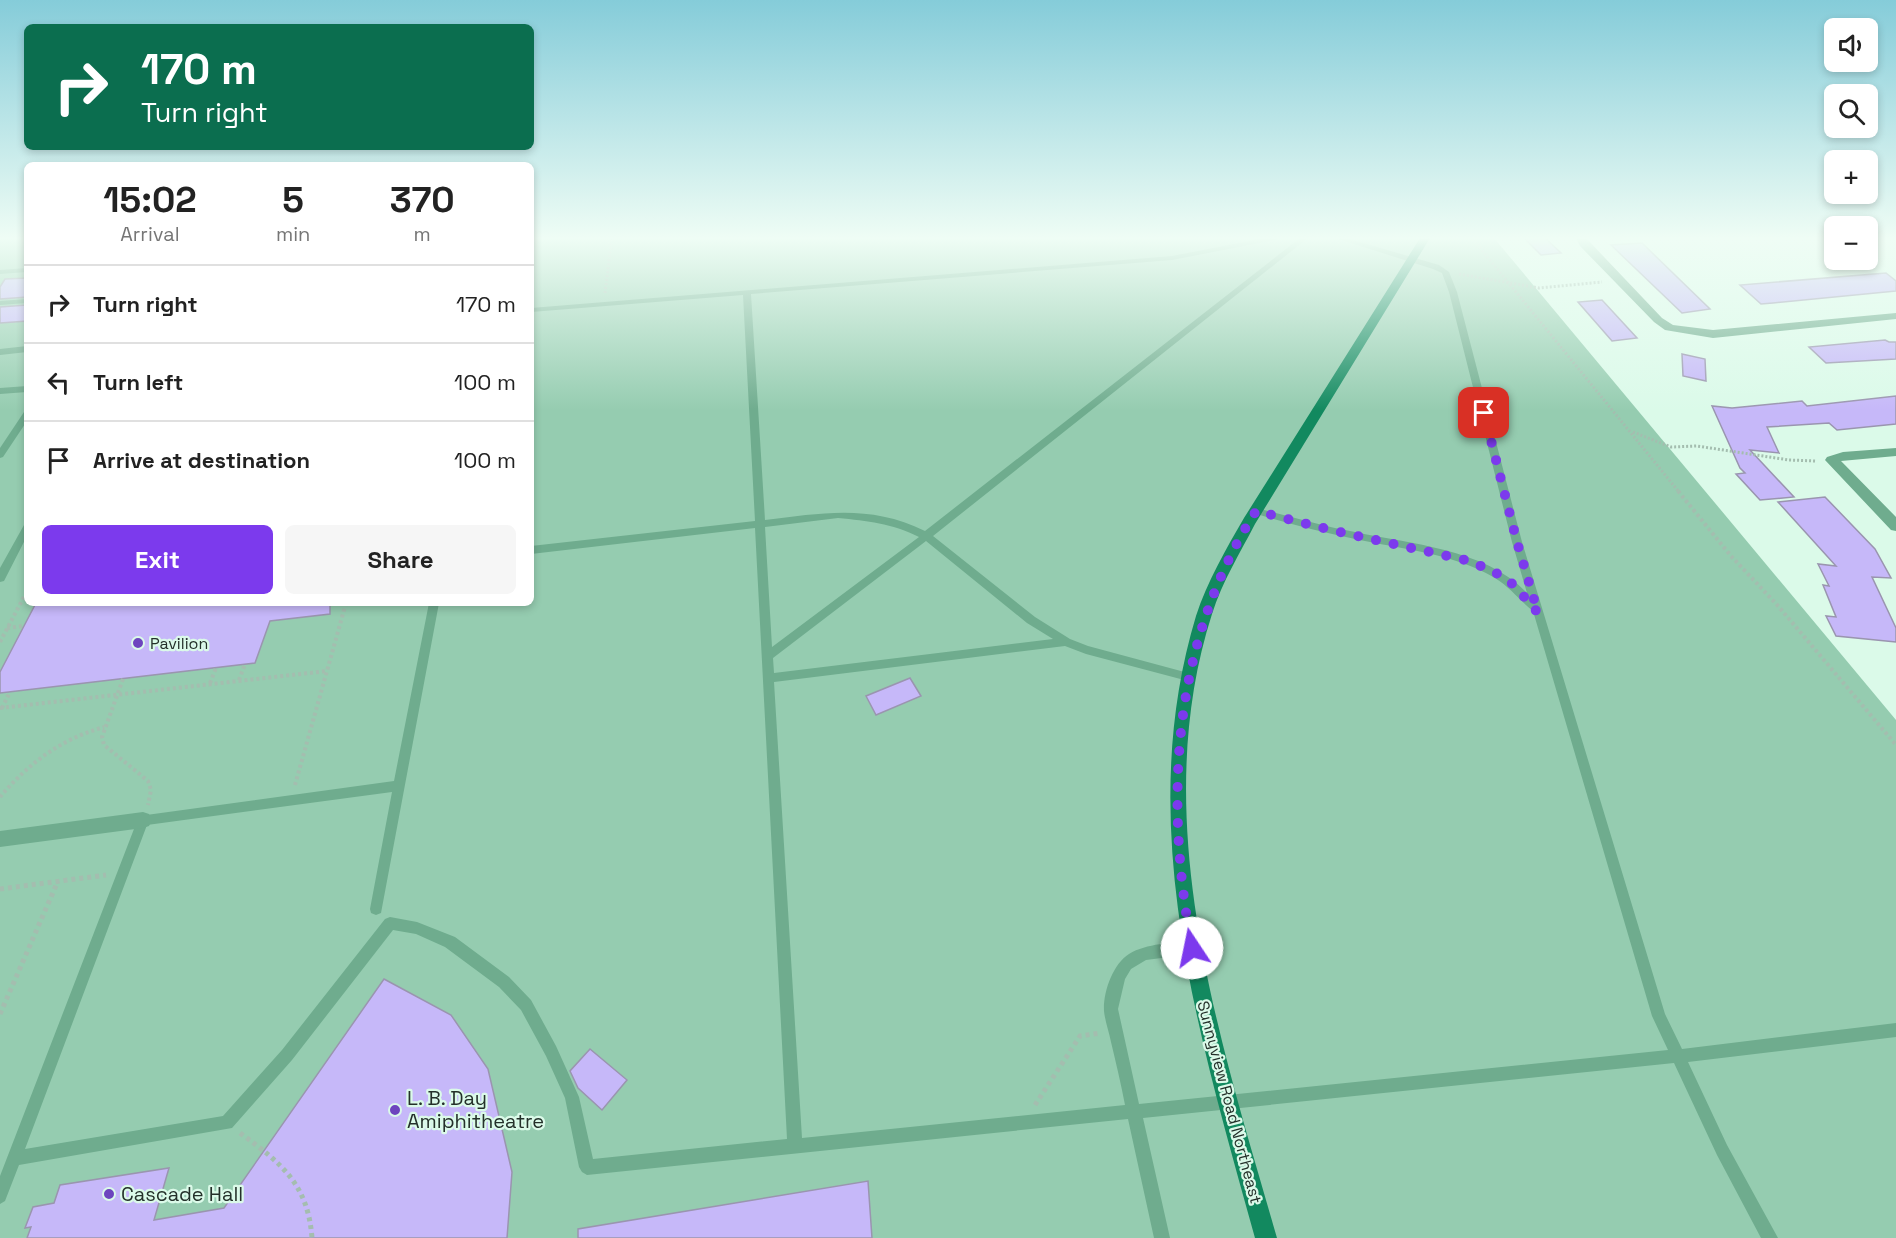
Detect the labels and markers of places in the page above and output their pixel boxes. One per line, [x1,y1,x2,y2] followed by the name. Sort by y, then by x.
[1458,387,1509,438] pin
[150,633,208,654] place label: Pavilion
[131,636,145,650] marker: Pavilion
[407,1085,544,1134] place label: L. B. Day Amiphitheatre
[388,1103,402,1117] marker: L. B. Day Amiphitheatre
[121,1181,243,1207] place label: Cascade Hall
[102,1187,116,1201] marker: Cascade Hall

